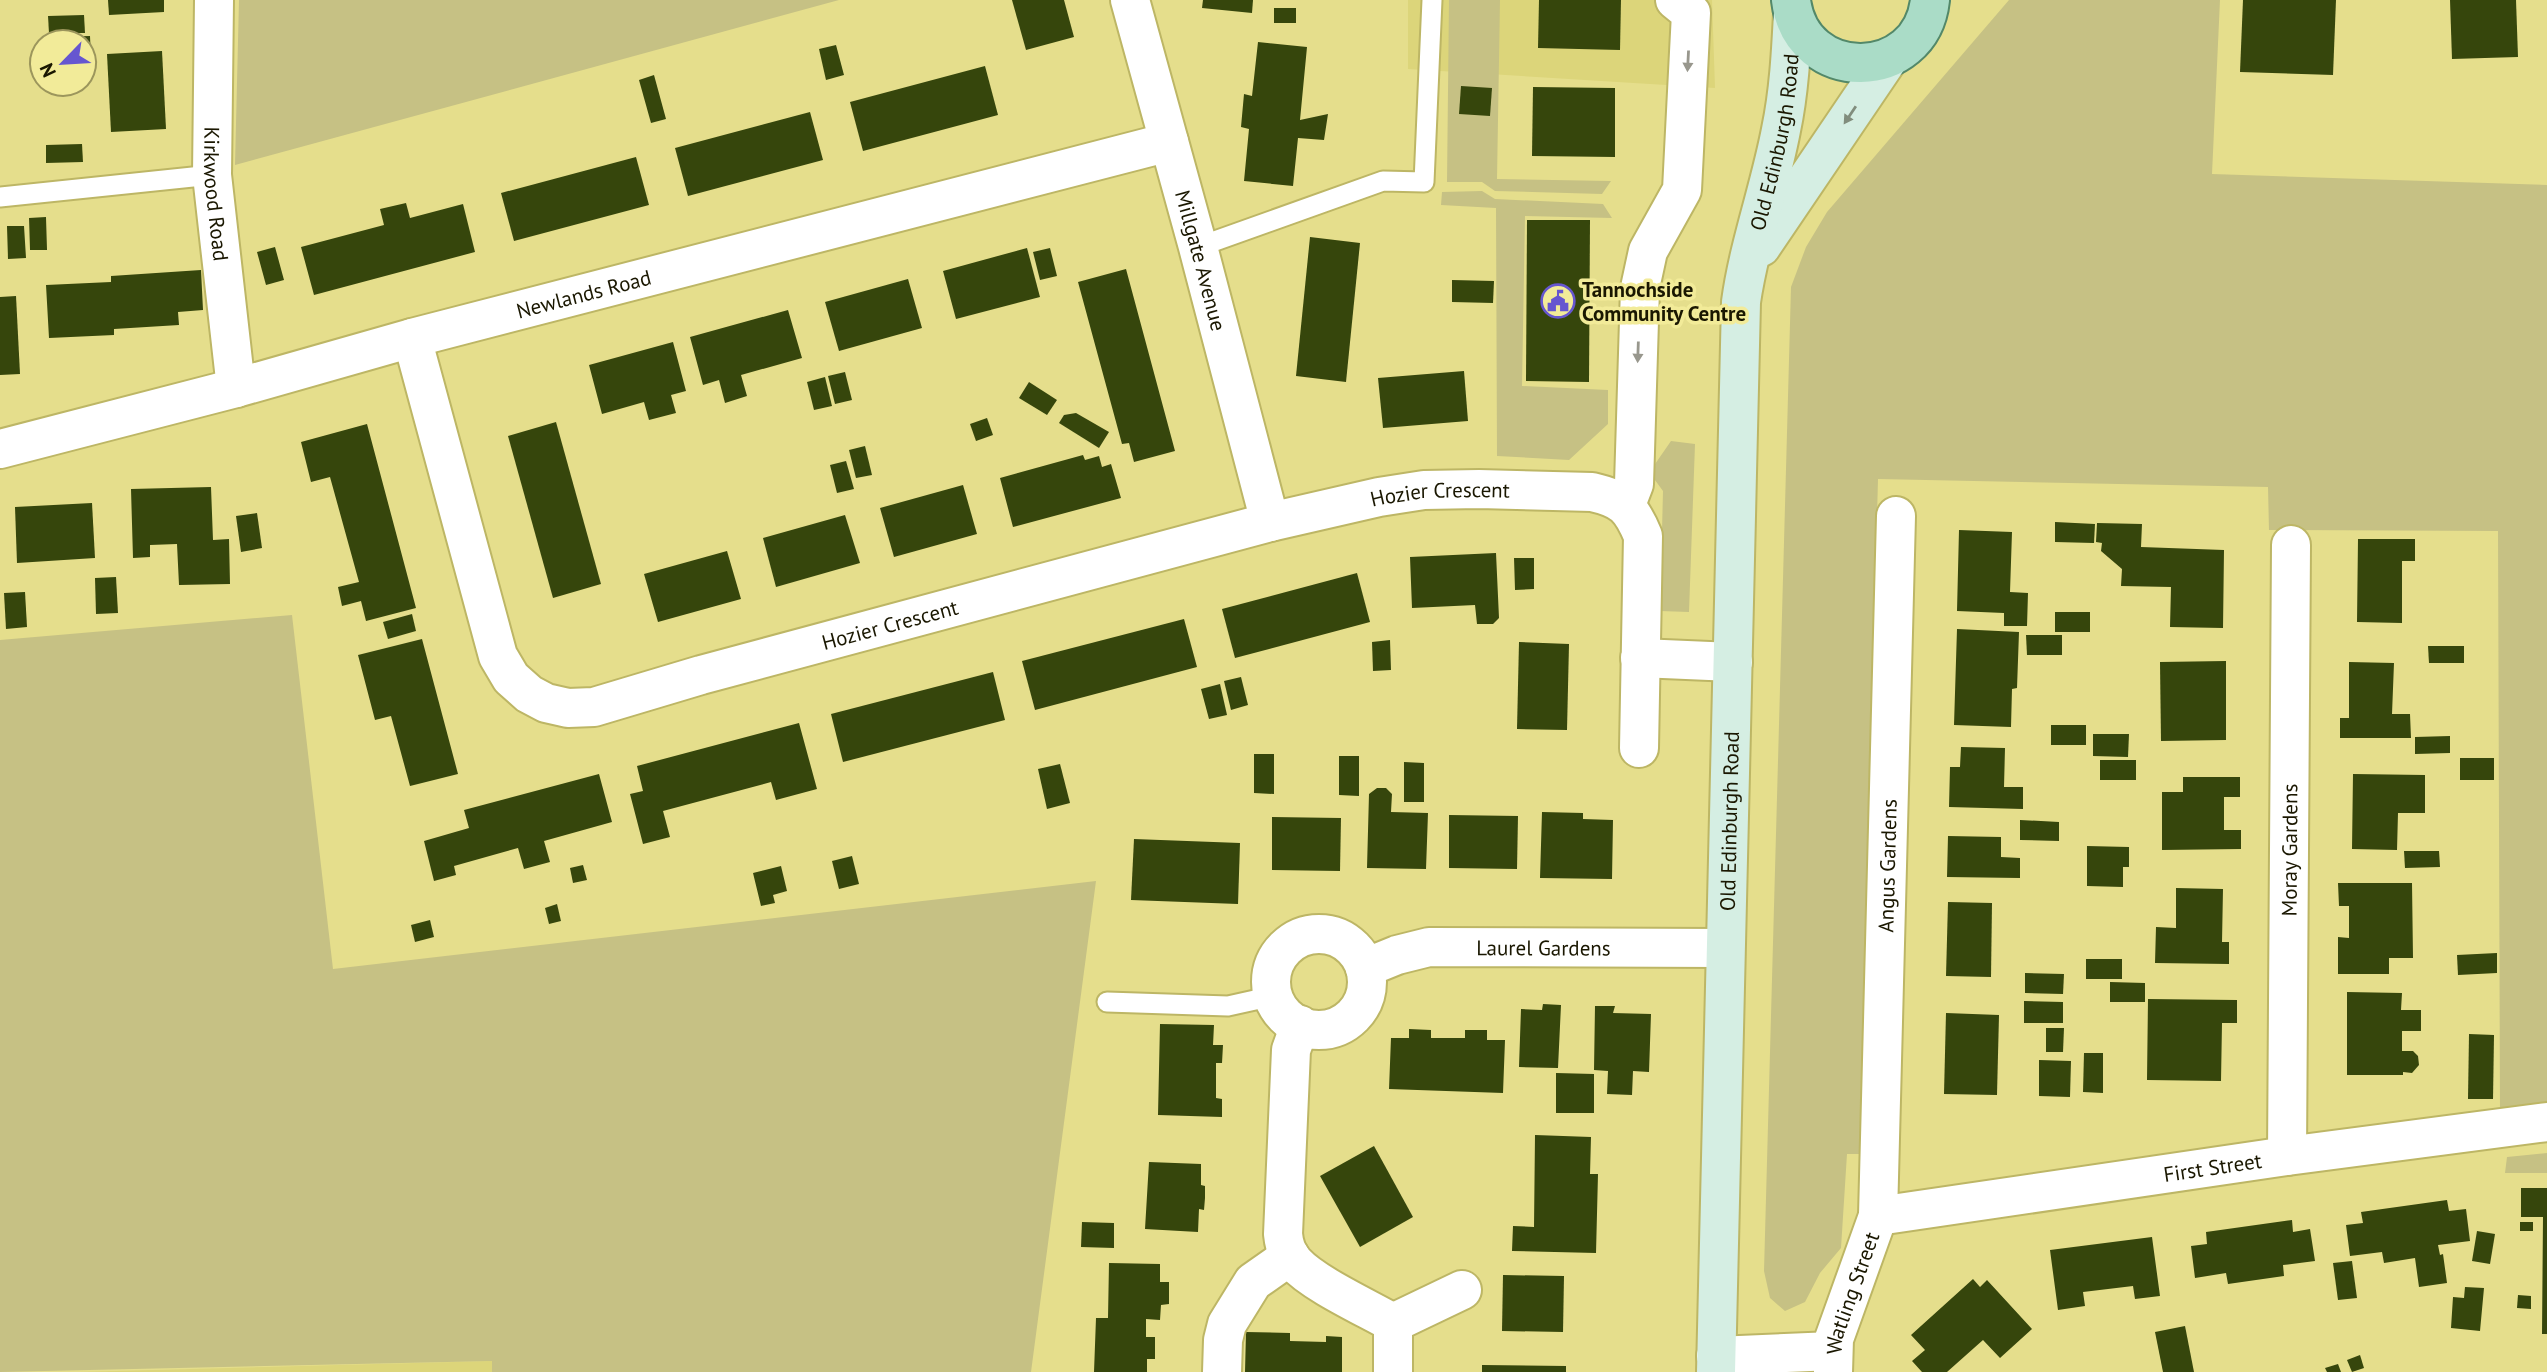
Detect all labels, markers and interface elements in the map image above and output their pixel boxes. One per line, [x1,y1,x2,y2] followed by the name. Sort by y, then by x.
[28,28,98,98] north arrow
[1683,50,1694,72] one-way arrow
[1743,53,1804,233] street label: Old Edinburgh Road
[34,59,61,81] text: N
[1844,105,1857,125] one-way arrow
[198,126,235,262] street label: Kirkwood Road
[1169,187,1233,334] street label: Millgate Avenue
[513,263,654,324] street label: Newlands Road
[1582,276,1746,327] place label: Tannochside Community Centre
[1539,282,1577,320] public building icon: Tannochside Community Centre
[1633,341,1644,363] one-way arrow
[1368,475,1510,512] street label: Hozier Crescent
[819,593,961,655] street label: Hozier Crescent
[1713,731,1744,911] street label: Old Edinburgh Road
[2275,783,2303,917] street label: Moray Gardens
[1872,799,1902,933] street label: Angus Gardens
[1476,934,1611,961] street label: Laurel Gardens
[2162,1146,2263,1187] street label: First Street
[1820,1228,1885,1354] street label: Watling Street

